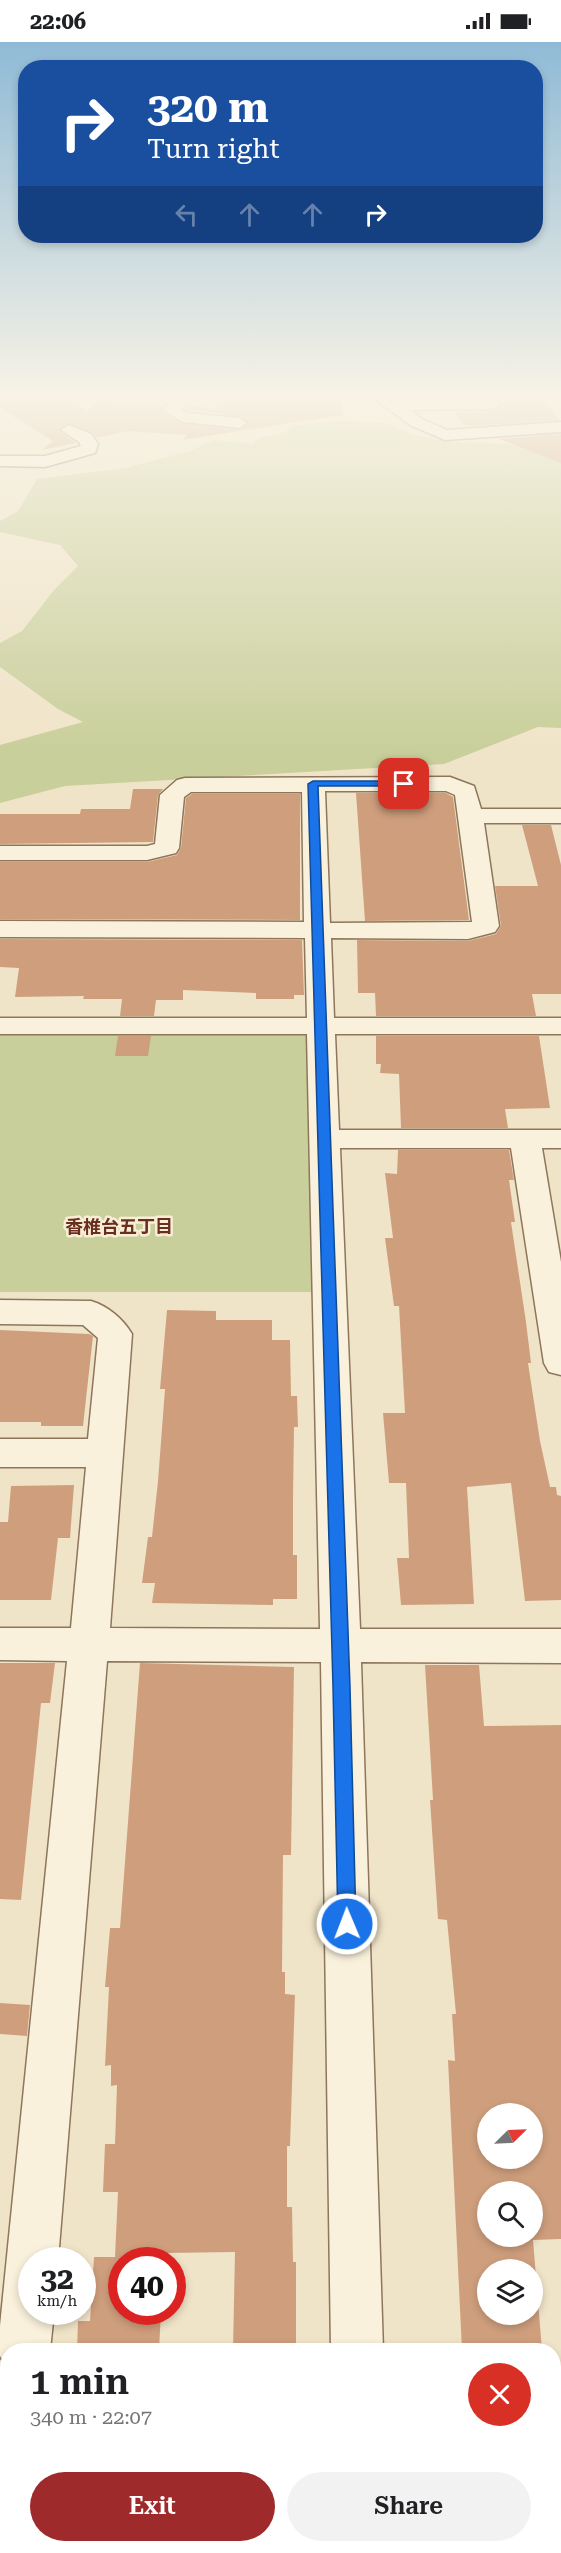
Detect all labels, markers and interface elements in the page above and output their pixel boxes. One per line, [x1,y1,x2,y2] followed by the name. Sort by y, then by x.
[30,9,86,34] text: 22:06
[147,83,269,132] text: 320 m
[48,84,126,162] icon: right
[147,133,280,165] text: Turn right
[170,198,203,231] icon: left
[233,198,266,231] icon: ahead
[296,198,329,231] icon: ahead
[359,198,392,231] icon: right
[378,758,429,809] pin
[387,767,420,800] icon: arrive
[65,1216,173,1237] district label: 香椎台五丁目
[315,1892,379,1956] position arrow
[477,2103,543,2169] north arrow
[477,2103,543,2325] map controls
[477,2181,543,2247] button: search
[108,2247,186,2325] speed limit sign: 40
[477,2259,543,2325] button: layers
[40,2261,74,2296] text: 32
[37,2292,77,2310] text: km/h
[30,2361,129,2403] text: 1 min
[468,2363,531,2426] button: close
[30,2405,152,2429] text: 340 m · 22:07
[30,2472,275,2541] button: Exit
[287,2472,531,2541] button: Share

